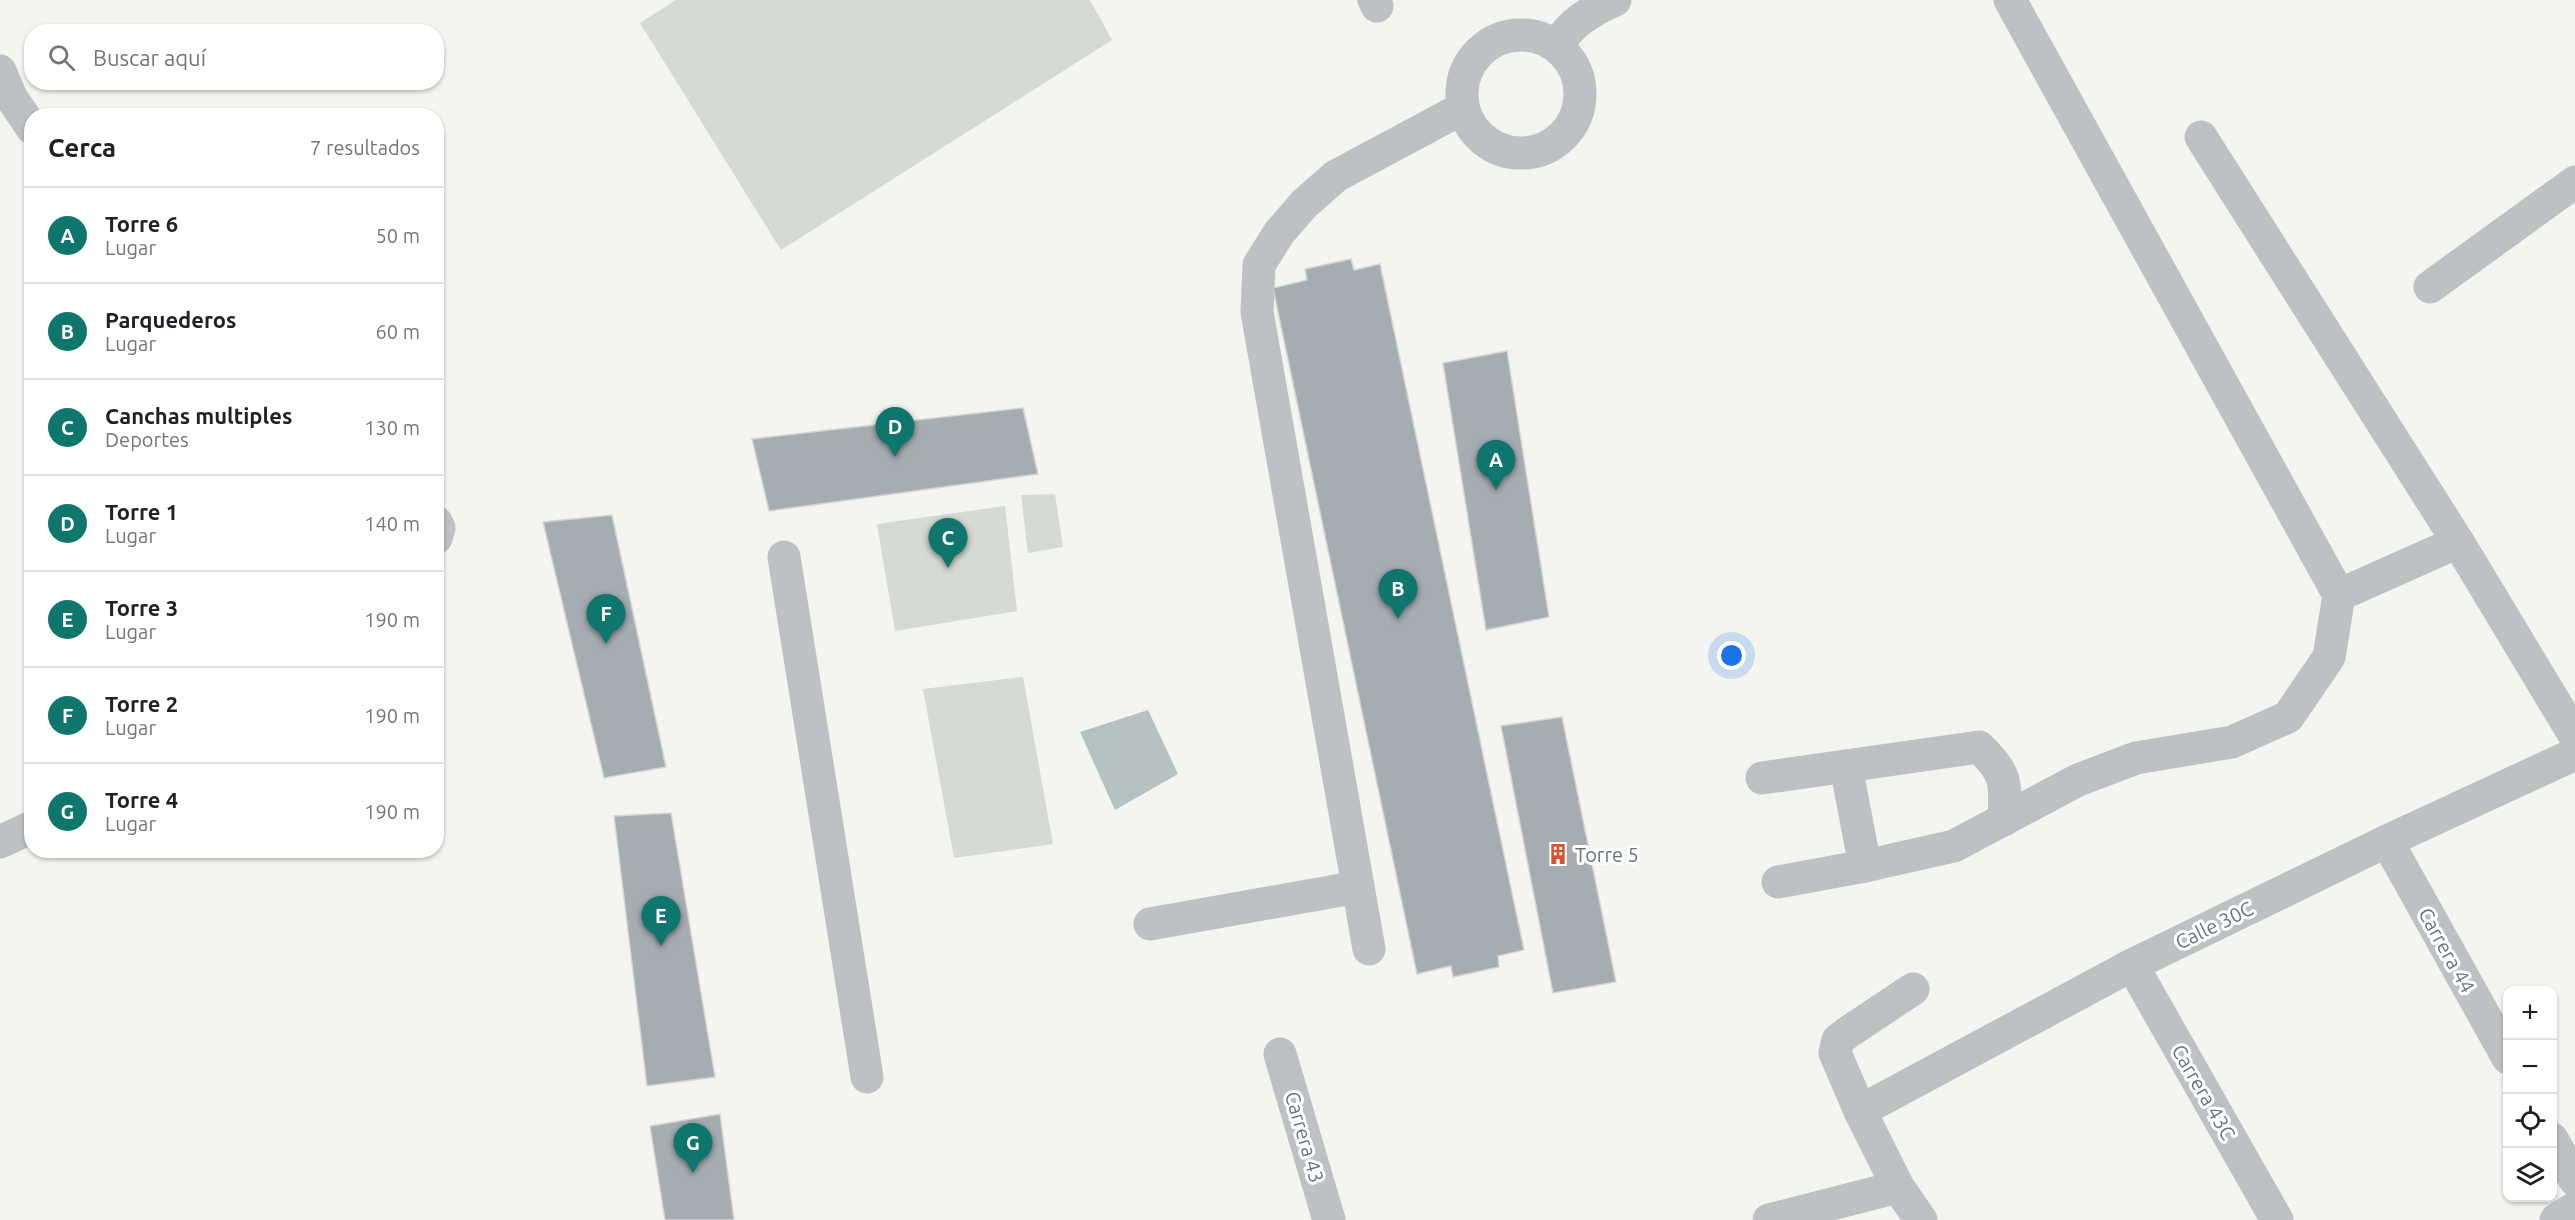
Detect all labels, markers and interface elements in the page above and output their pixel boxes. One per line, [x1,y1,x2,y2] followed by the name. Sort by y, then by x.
[24,24,444,90] search box
[45,41,78,74] icon: search
[93,45,206,70] text: Buscar aquí
[48,133,116,162] text: Cerca
[310,136,420,159] text: 7 resultados
[105,211,178,236] text: Torre 6
[60,224,75,247] text: A
[376,224,420,247] text: 50 m
[105,236,156,259] text: Lugar
[105,307,236,332] text: Parquederos
[61,320,74,343] text: B
[376,320,420,343] text: 60 m
[105,332,156,355] text: Lugar
[105,403,292,428] text: Canchas multiples
[876,408,914,457] pin: D
[61,416,74,439] text: C
[364,416,420,439] text: 130 m
[105,428,189,451] text: Deportes
[1476,440,1516,490] pin: A
[105,499,178,524] text: Torre 1
[60,512,75,535] text: D
[364,512,420,535] text: 140 m
[928,518,968,568] pin: C
[105,524,156,547] text: Lugar
[1378,570,1418,619] pin: B
[586,594,626,644] pin: F
[105,595,178,620] text: Torre 3
[62,608,73,631] text: E
[364,608,420,631] text: 190 m
[105,620,156,643] text: Lugar
[1717,641,1746,670] your location
[105,691,178,716] text: Torre 2
[62,704,73,727] text: F
[364,704,420,727] text: 190 m
[105,716,156,739] text: Lugar
[105,787,178,812] text: Torre 4
[61,800,74,823] text: G
[364,800,420,823] text: 190 m
[105,812,156,835] text: Lugar
[1546,842,1570,866] building icon: Torre 5
[1575,843,1639,866] place label: Torre 5
[642,896,680,946] pin: E
[2171,896,2257,954] street label: Calle 30C
[2414,903,2480,997] street label: Carrera 44
[2503,986,2557,1202] map controls
[2503,986,2557,1040] button: +
[2168,1040,2240,1144] street label: Carrera 43C
[2503,1040,2557,1094] button: −
[1281,1089,1329,1185] street label: Carrera 43
[2503,1094,2557,1148] button: locate
[674,1124,712,1173] pin: G
[2503,1148,2557,1202] button: layers

